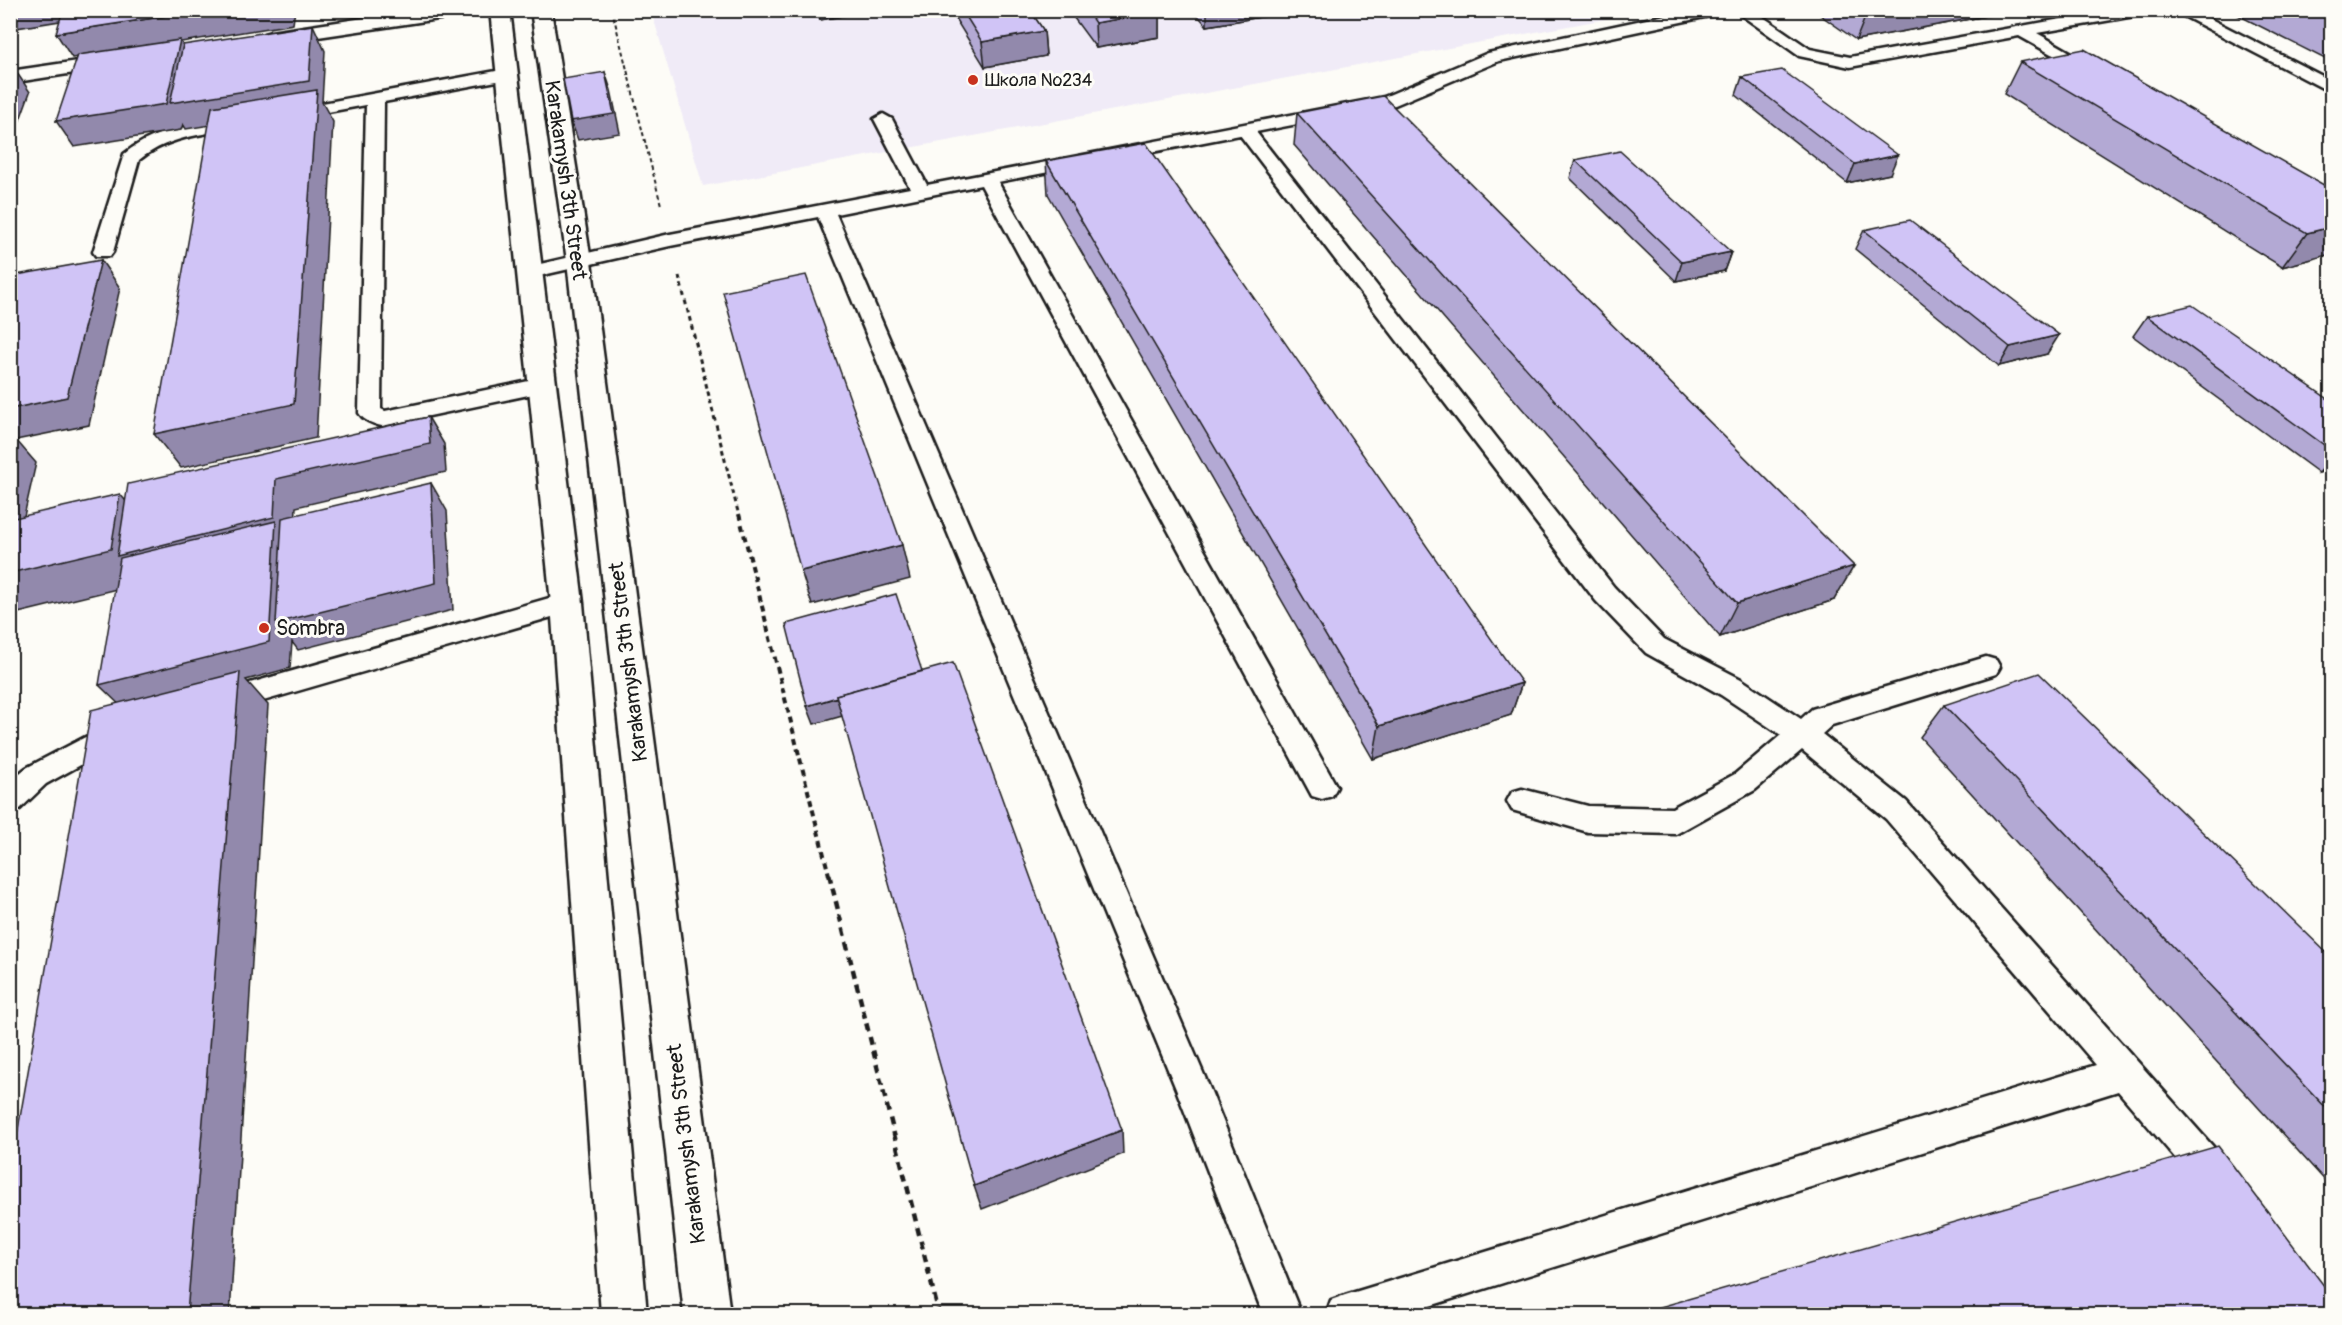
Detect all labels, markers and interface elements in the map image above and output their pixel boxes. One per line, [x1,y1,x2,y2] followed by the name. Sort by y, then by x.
[985,69,1093,92] place label: Школа №234
[966,73,980,87] marker: Школа №234
[538,79,593,282] street label: Karakamysh 3th Street
[603,560,654,763] street label: Karakamysh 3th Street
[276,615,345,642] place label: Sombra
[257,621,271,635] marker: Sombra
[661,1042,712,1245] street label: Karakamysh 3th Street

